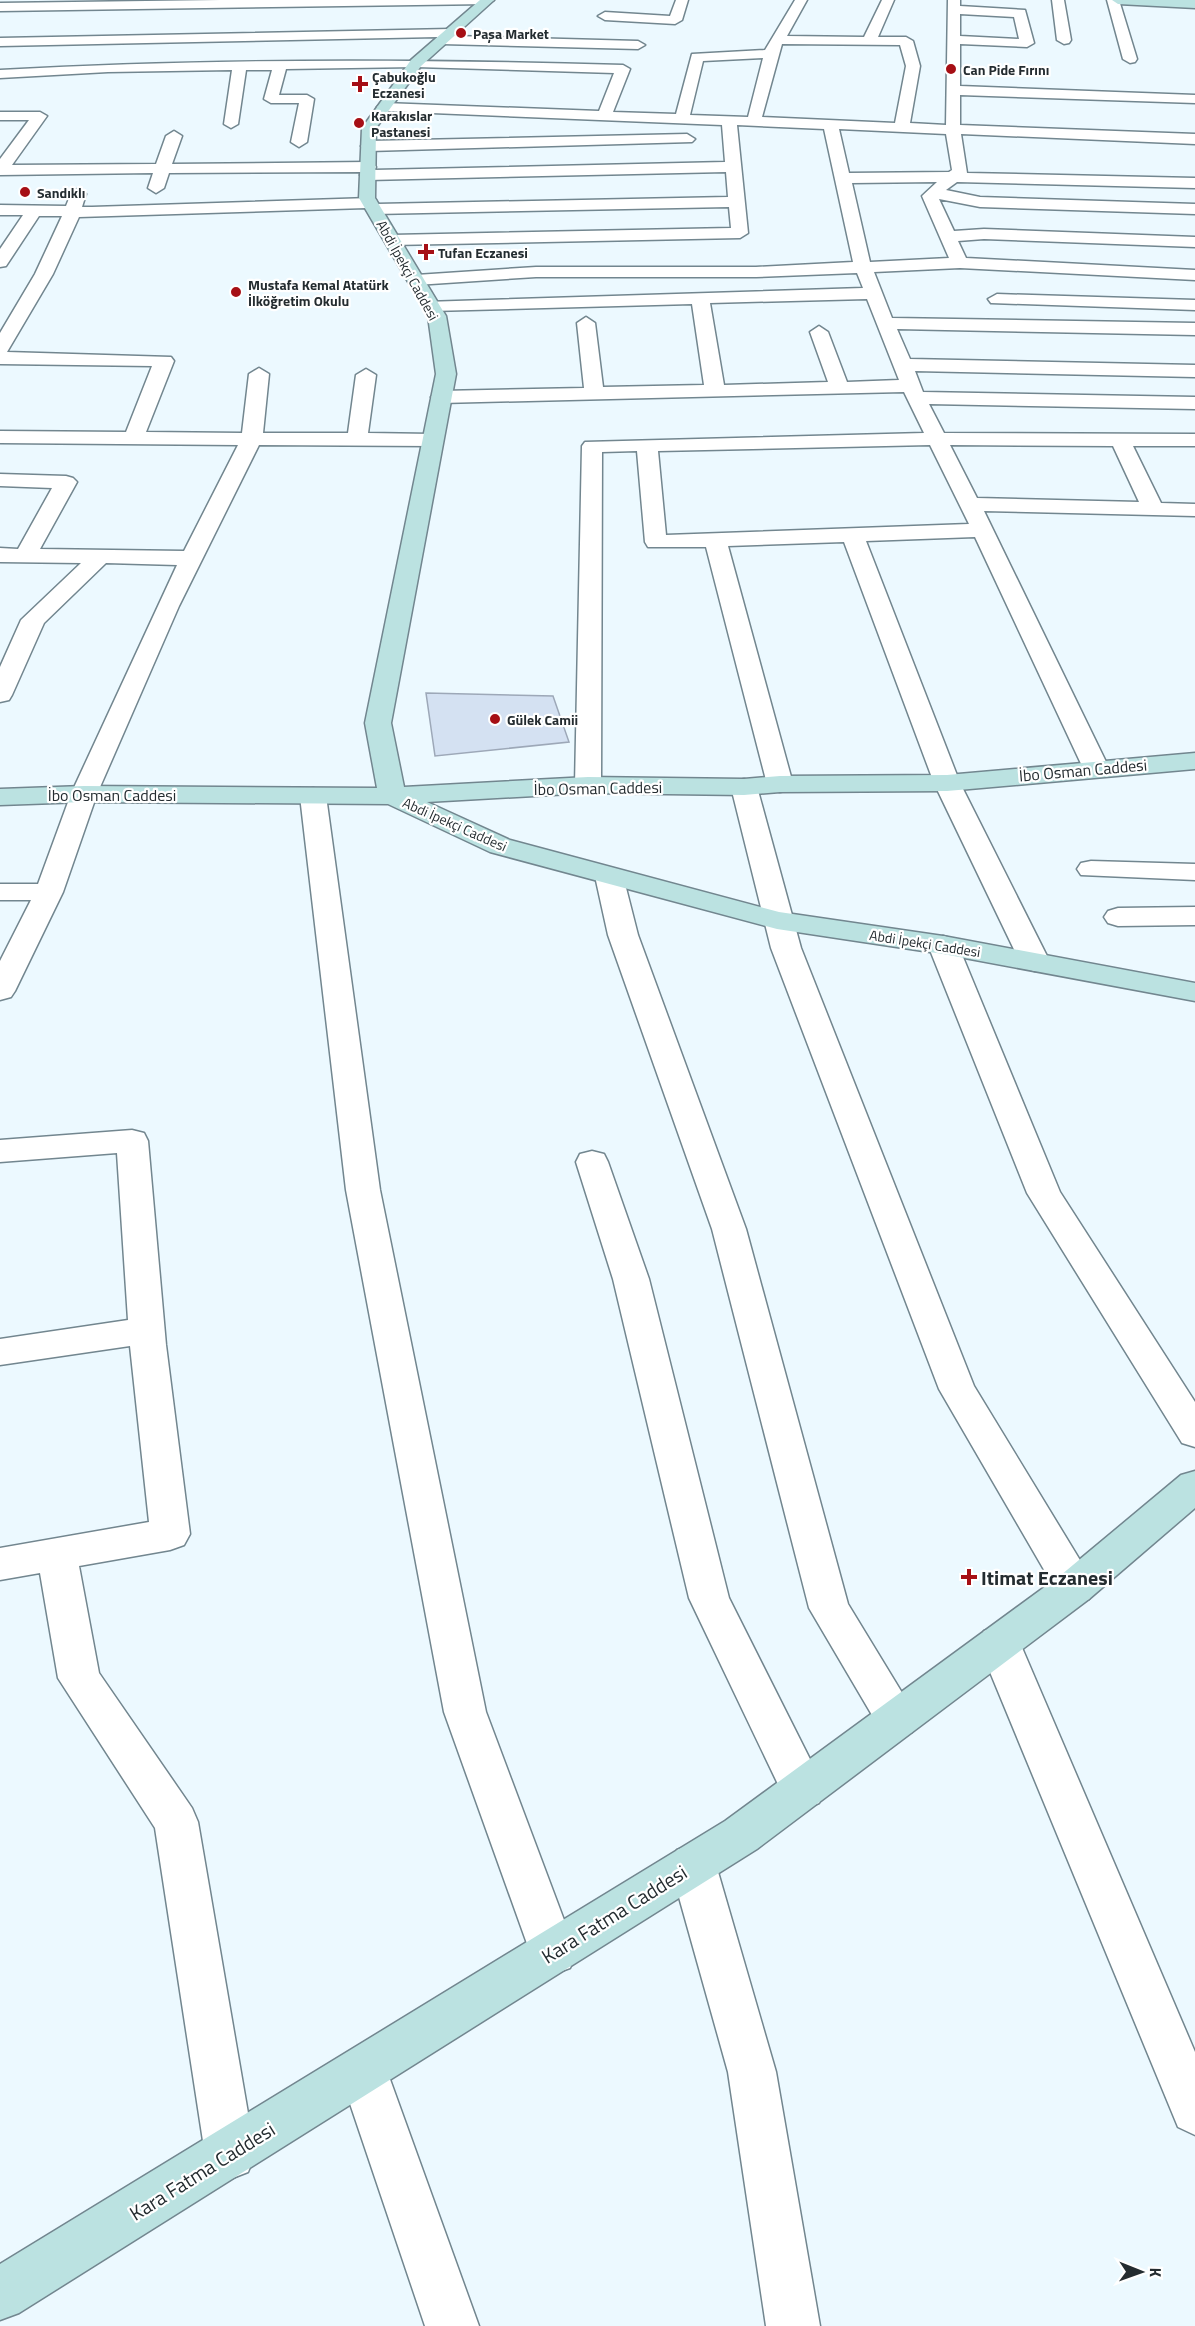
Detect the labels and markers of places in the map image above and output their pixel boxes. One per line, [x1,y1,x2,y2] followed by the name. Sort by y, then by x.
[473,23,549,44] place label: Paşa Market
[454,26,468,40] marker: Paşa Market
[963,59,1049,80] place label: Can Pide Fırını
[944,62,958,76] marker: Can Pide Fırını
[372,66,436,103] place label: Çabukoğlu Eczanesi
[353,77,367,91] marker: Çabukoğlu Eczanesi
[371,105,432,142] place label: Karakıslar Pastanesi
[352,116,366,130] marker: Karakıslar Pastanesi
[37,182,85,203] place label: Sandıklı
[18,185,32,199] marker: Sandıklı
[438,242,528,263] place label: Tufan Eczanesi
[419,245,433,259] marker: Tufan Eczanesi
[248,274,389,311] place label: Mustafa Kemal Atatürk İlköğretim Okulu
[229,285,243,299] marker: Mustafa Kemal Atatürk İlköğretim Okulu
[507,709,578,730] place label: Gülek Camii
[488,712,502,726] marker: Gülek Camii
[981,1562,1113,1593] place label: Itimat Eczanesi
[962,1570,976,1584] marker: Itimat Eczanesi

